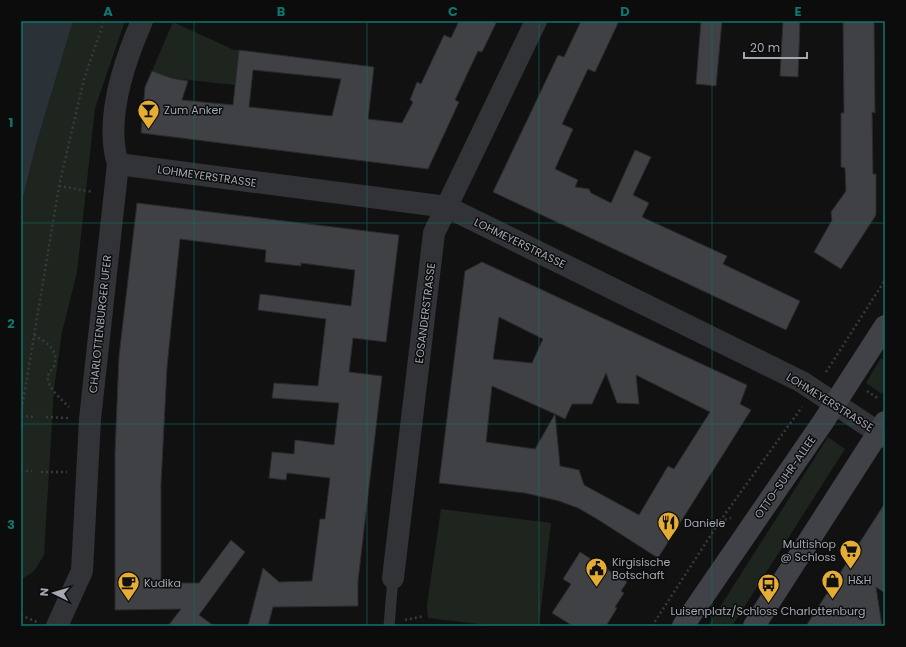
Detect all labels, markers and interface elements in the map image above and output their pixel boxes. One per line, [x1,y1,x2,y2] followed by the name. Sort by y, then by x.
[103,2,113,21] text: A
[277,2,286,21] text: B
[448,2,458,21] text: C
[620,2,630,21] text: D
[794,2,802,21] text: E
[744,34,807,60] scale bar
[750,39,780,56] text: 20 m
[135,97,161,130] bar icon: Zum Anker
[164,102,222,118] place label: Zum Anker
[9,113,13,132] text: 1
[156,161,258,191] street label: LOHMEYERSTRASSE
[472,214,568,272] street label: LOHMEYERSTRASSE
[85,254,115,394] street label: CHARLOTTENBURGER UFER
[411,262,439,364] street label: EOSANDERSTRASSE
[7,314,15,333] text: 2
[783,369,877,435] street label: LOHMEYERSTRASSE
[750,432,820,522] street label: OTTO-SUHR-ALLEE
[655,510,681,543] restaurant icon: Daniele
[7,515,15,534] text: 3
[684,515,725,531] place label: Daniele
[781,536,836,565] place label: Multishop @ Schloss
[838,537,864,570] supermarket icon: Multishop @ Schloss
[612,554,670,583] place label: Kirgisische Botschaft
[583,555,609,588] public building icon: Kirgisische Botschaft
[819,567,845,600] shop icon: H&H
[116,570,142,603] cafe icon: Kudika
[755,572,781,605] bus stop icon: Luisenplatz/Schloss Charlottenburg
[848,572,871,588] place label: H&H
[34,573,74,613] north arrow
[144,575,181,591] place label: Kudika
[36,587,52,597] text: N
[671,603,865,619] place label: Luisenplatz/Schloss Charlottenburg

